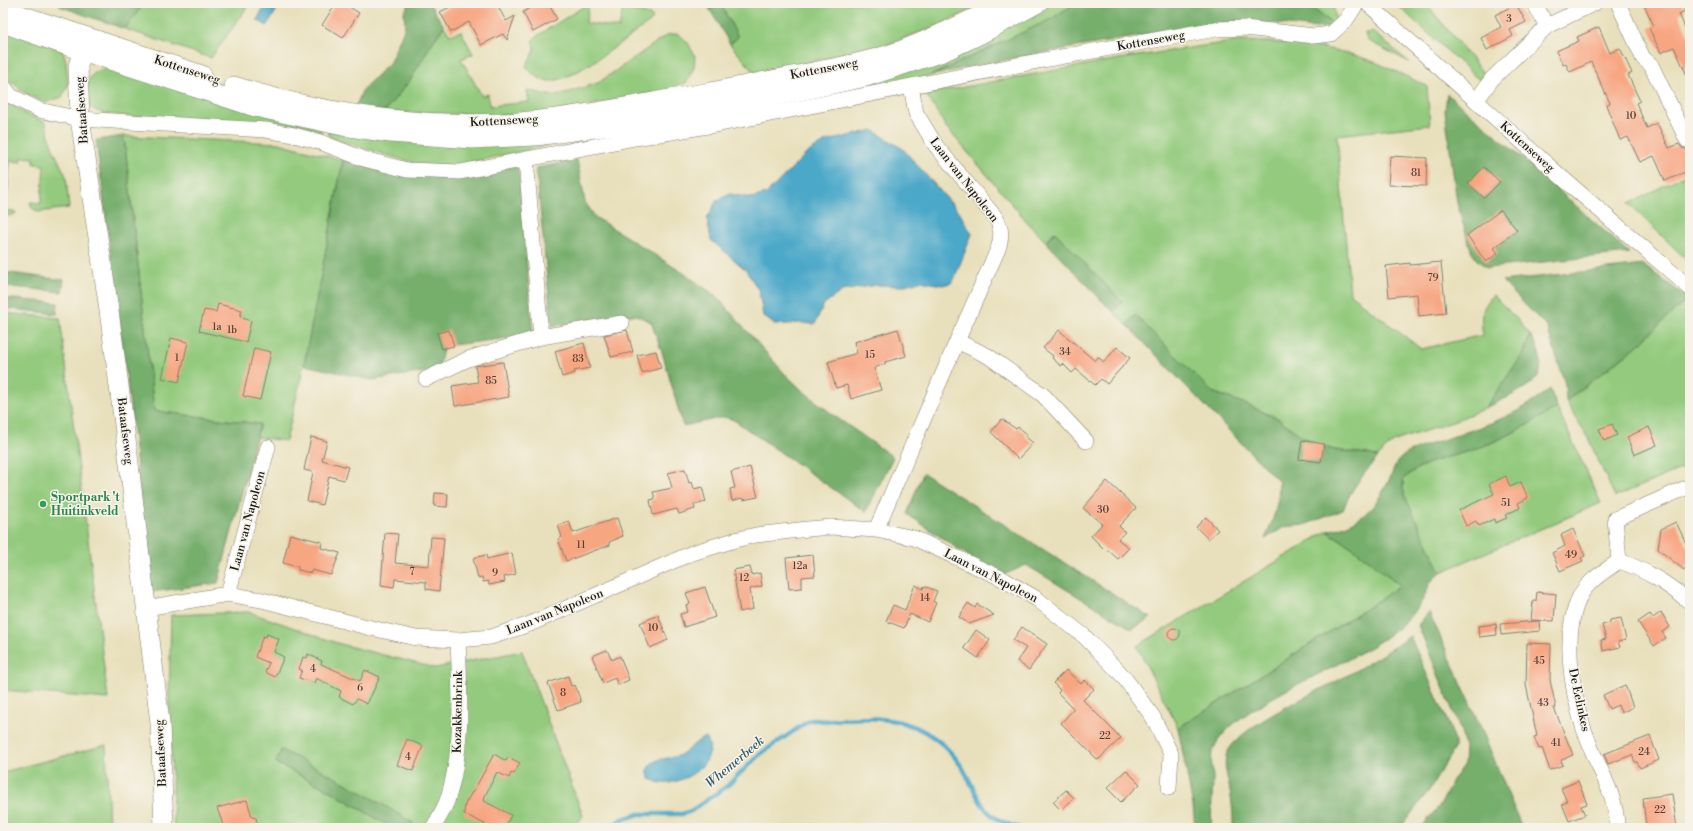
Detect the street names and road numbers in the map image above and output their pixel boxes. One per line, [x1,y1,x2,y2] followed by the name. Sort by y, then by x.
[1116,28,1187,54] street label: Kottenseweg
[152,52,223,88] street label: Kottenseweg
[789,55,860,83] street label: Kottenseweg
[72,75,92,145] street label: Bataafseweg
[469,112,539,130] street label: Kottenseweg
[1496,118,1558,176] street label: Kottenseweg
[926,135,1002,225] street label: Laan van Napoleon
[113,396,137,466] street label: Bataafseweg
[227,469,269,573] street label: Laan van Napoleon
[942,546,1040,606] street label: Laan van Napoleon
[504,586,606,638] street label: Laan van Napoleon
[1565,667,1593,733] street label: De Eelinkes
[450,670,466,753] street label: Kozakkenbrink
[152,718,170,788] street label: Bataafseweg

